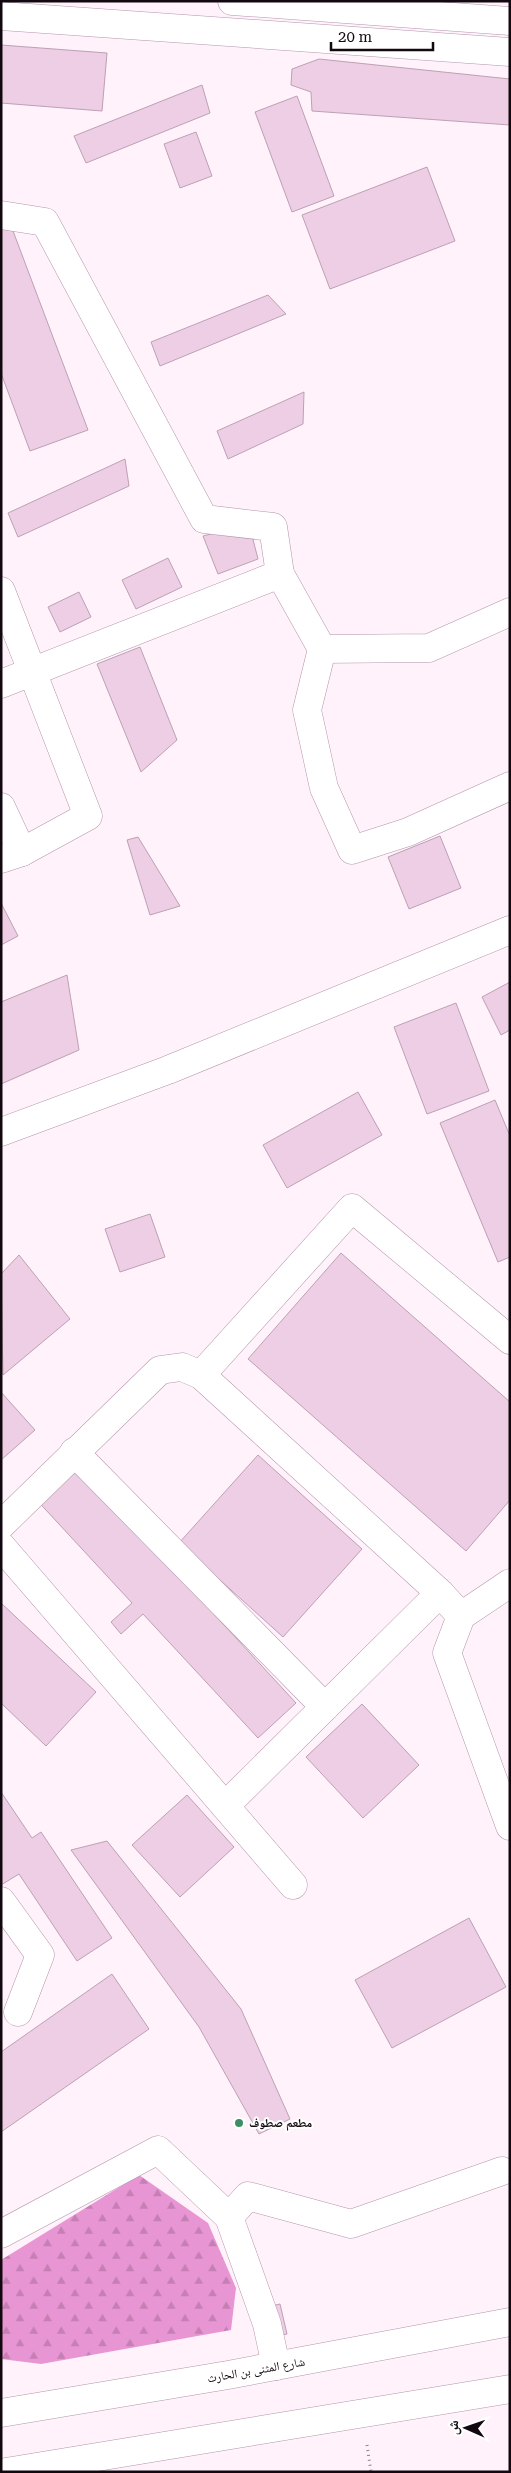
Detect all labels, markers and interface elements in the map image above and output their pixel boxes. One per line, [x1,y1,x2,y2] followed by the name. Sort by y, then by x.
[331,20,434,52] scale bar
[338,28,373,46] text: 20 m
[249,2116,313,2131] place label: مطعم صطوف
[233,2117,245,2129] marker: مطعم صطوف
[206,2354,306,2386] street label: شارع المثنى بن الحارث
[441,2403,491,2453] north arrow
[445,2420,462,2435] text: ش

